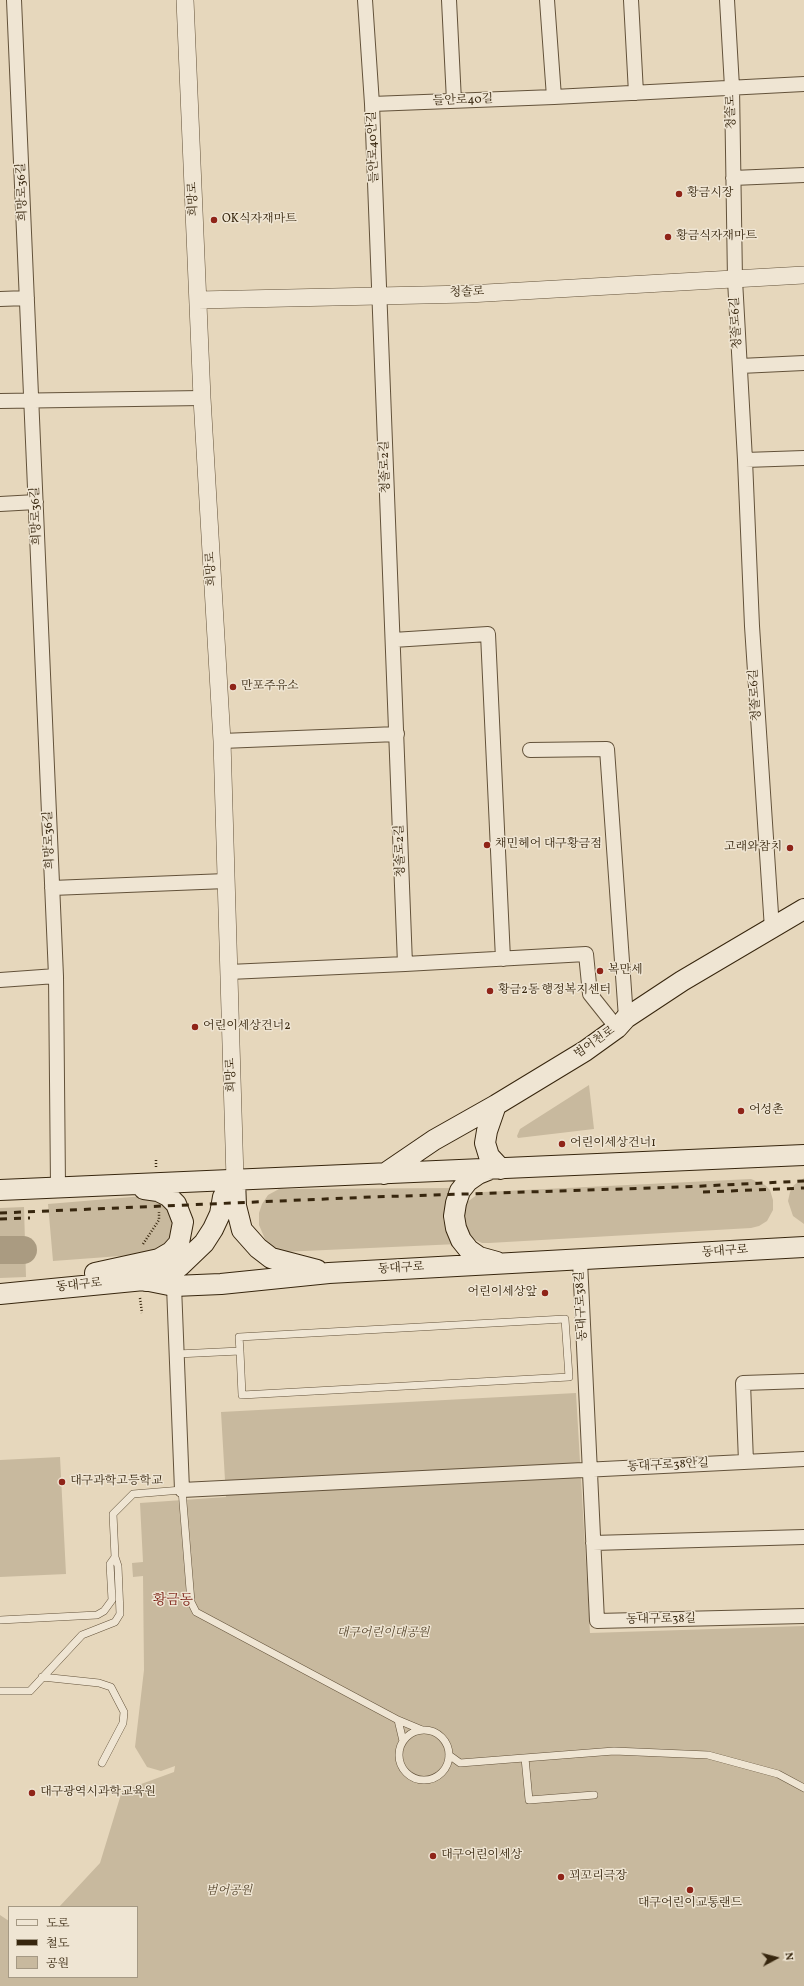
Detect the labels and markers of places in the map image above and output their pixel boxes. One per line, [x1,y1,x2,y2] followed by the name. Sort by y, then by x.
[687,187,733,201] place label: 황금시장
[674,189,684,199] marker: 황금시장
[222,213,297,227] place label: OK식자재마트
[209,215,219,225] marker: OK식자재마트
[676,230,757,244] place label: 황금식자재마트
[663,232,673,242] marker: 황금식자재마트
[241,680,299,694] place label: 만포주유소
[228,682,238,692] marker: 만포주유소
[495,838,602,852] place label: 채민헤어 대구황금점
[482,840,492,850] marker: 채민헤어 대구황금점
[724,841,782,855] place label: 고래와참치
[785,843,795,853] marker: 고래와참치
[608,964,643,978] place label: 복만세
[595,966,605,976] marker: 복만세
[498,984,611,998] place label: 황금2동 행정복지센터
[485,986,495,996] marker: 황금2동 행정복지센터
[203,1020,291,1034] place label: 어린이세상건너2
[190,1022,200,1032] marker: 어린이세상건너2
[749,1104,784,1118] place label: 어성촌
[736,1106,746,1116] marker: 어성촌
[570,1137,656,1151] place label: 어린이세상건너1
[557,1139,567,1149] marker: 어린이세상건너1
[467,1286,537,1300] place label: 어린이세상앞
[540,1288,550,1298] marker: 어린이세상앞
[70,1475,163,1489] place label: 대구과학고등학교
[57,1477,67,1487] marker: 대구과학고등학교
[40,1786,156,1800] place label: 대구광역시과학교육원
[27,1788,37,1798] marker: 대구광역시과학교육원
[441,1849,522,1863] place label: 대구어린이세상
[428,1851,438,1861] marker: 대구어린이세상
[569,1870,627,1884] place label: 꾀꼬리극장
[556,1872,566,1882] marker: 꾀꼬리극장
[685,1885,695,1895] marker: 대구어린이교통랜드
[638,1897,742,1911] place label: 대구어린이교통랜드

